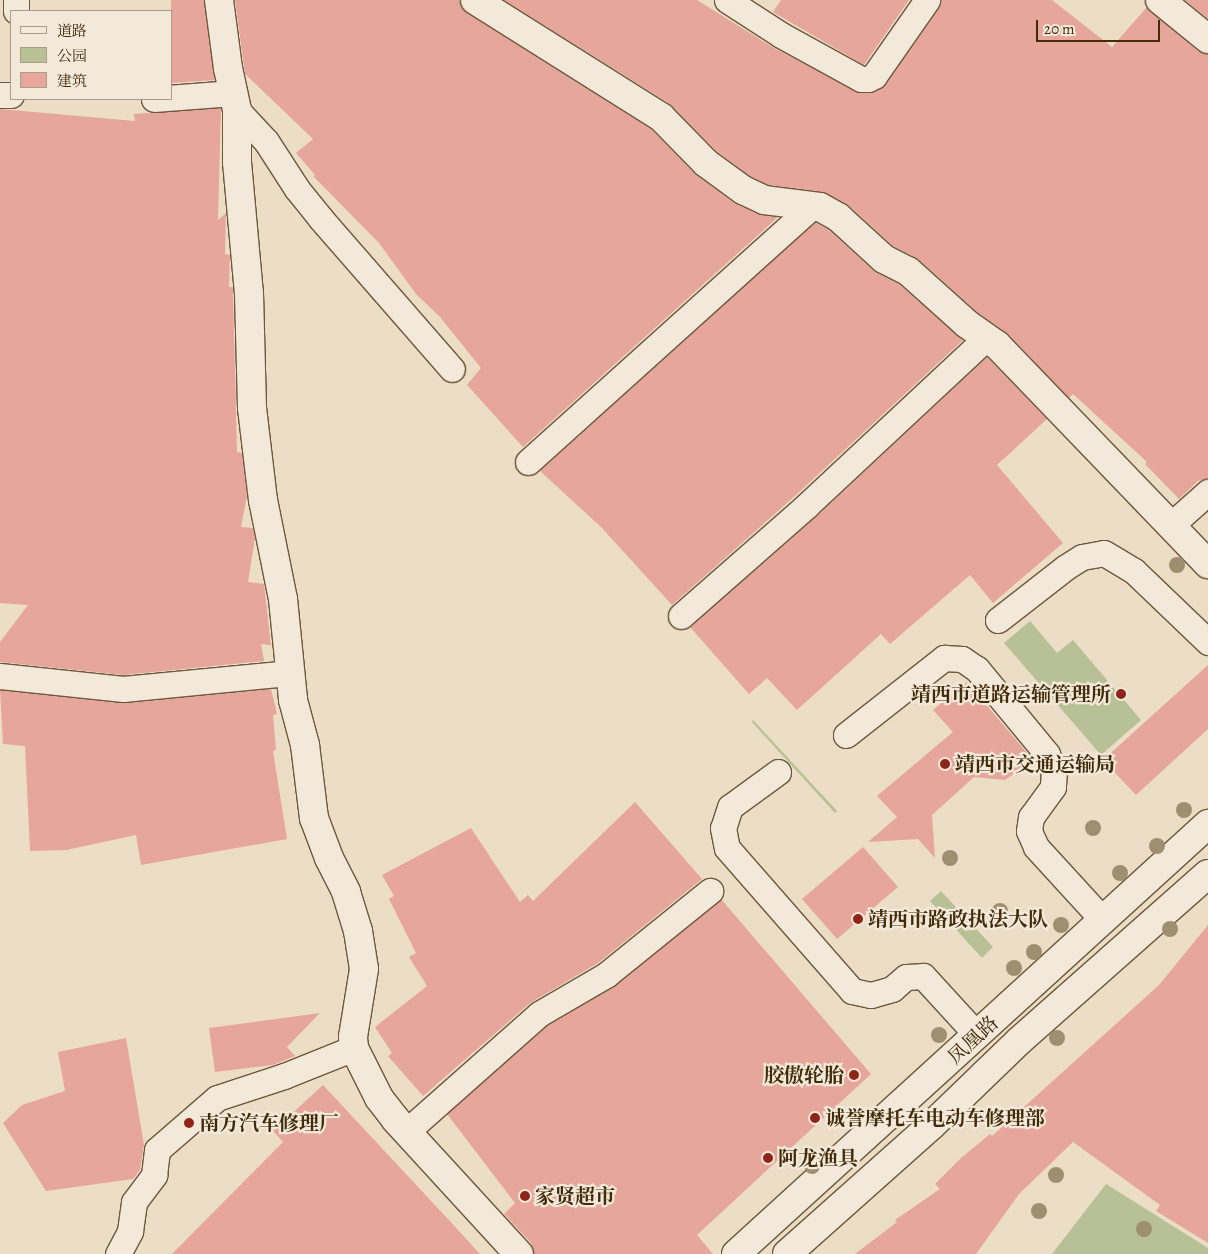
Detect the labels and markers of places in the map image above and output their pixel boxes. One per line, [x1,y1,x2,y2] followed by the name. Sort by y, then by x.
[911,682,1111,706] place label: 靖西市道路运输管理所
[1115,688,1127,700] marker: 靖西市道路运输管理所
[955,752,1115,776] place label: 靖西市交通运输局
[939,758,951,770] marker: 靖西市交通运输局
[868,907,1048,931] place label: 靖西市路政执法大队
[852,913,864,925] marker: 靖西市路政执法大队
[764,1063,844,1087] place label: 胶傲轮胎
[848,1069,860,1081] marker: 胶傲轮胎
[825,1106,1045,1130] place label: 诚誉摩托车电动车修理部
[199,1111,339,1135] place label: 南方汽车修理厂
[809,1112,821,1124] marker: 诚誉摩托车电动车修理部
[183,1117,195,1129] marker: 南方汽车修理厂
[778,1146,858,1170] place label: 阿龙渔具
[762,1152,774,1164] marker: 阿龙渔具
[535,1184,615,1208] place label: 家贤超市
[519,1190,531,1202] marker: 家贤超市

